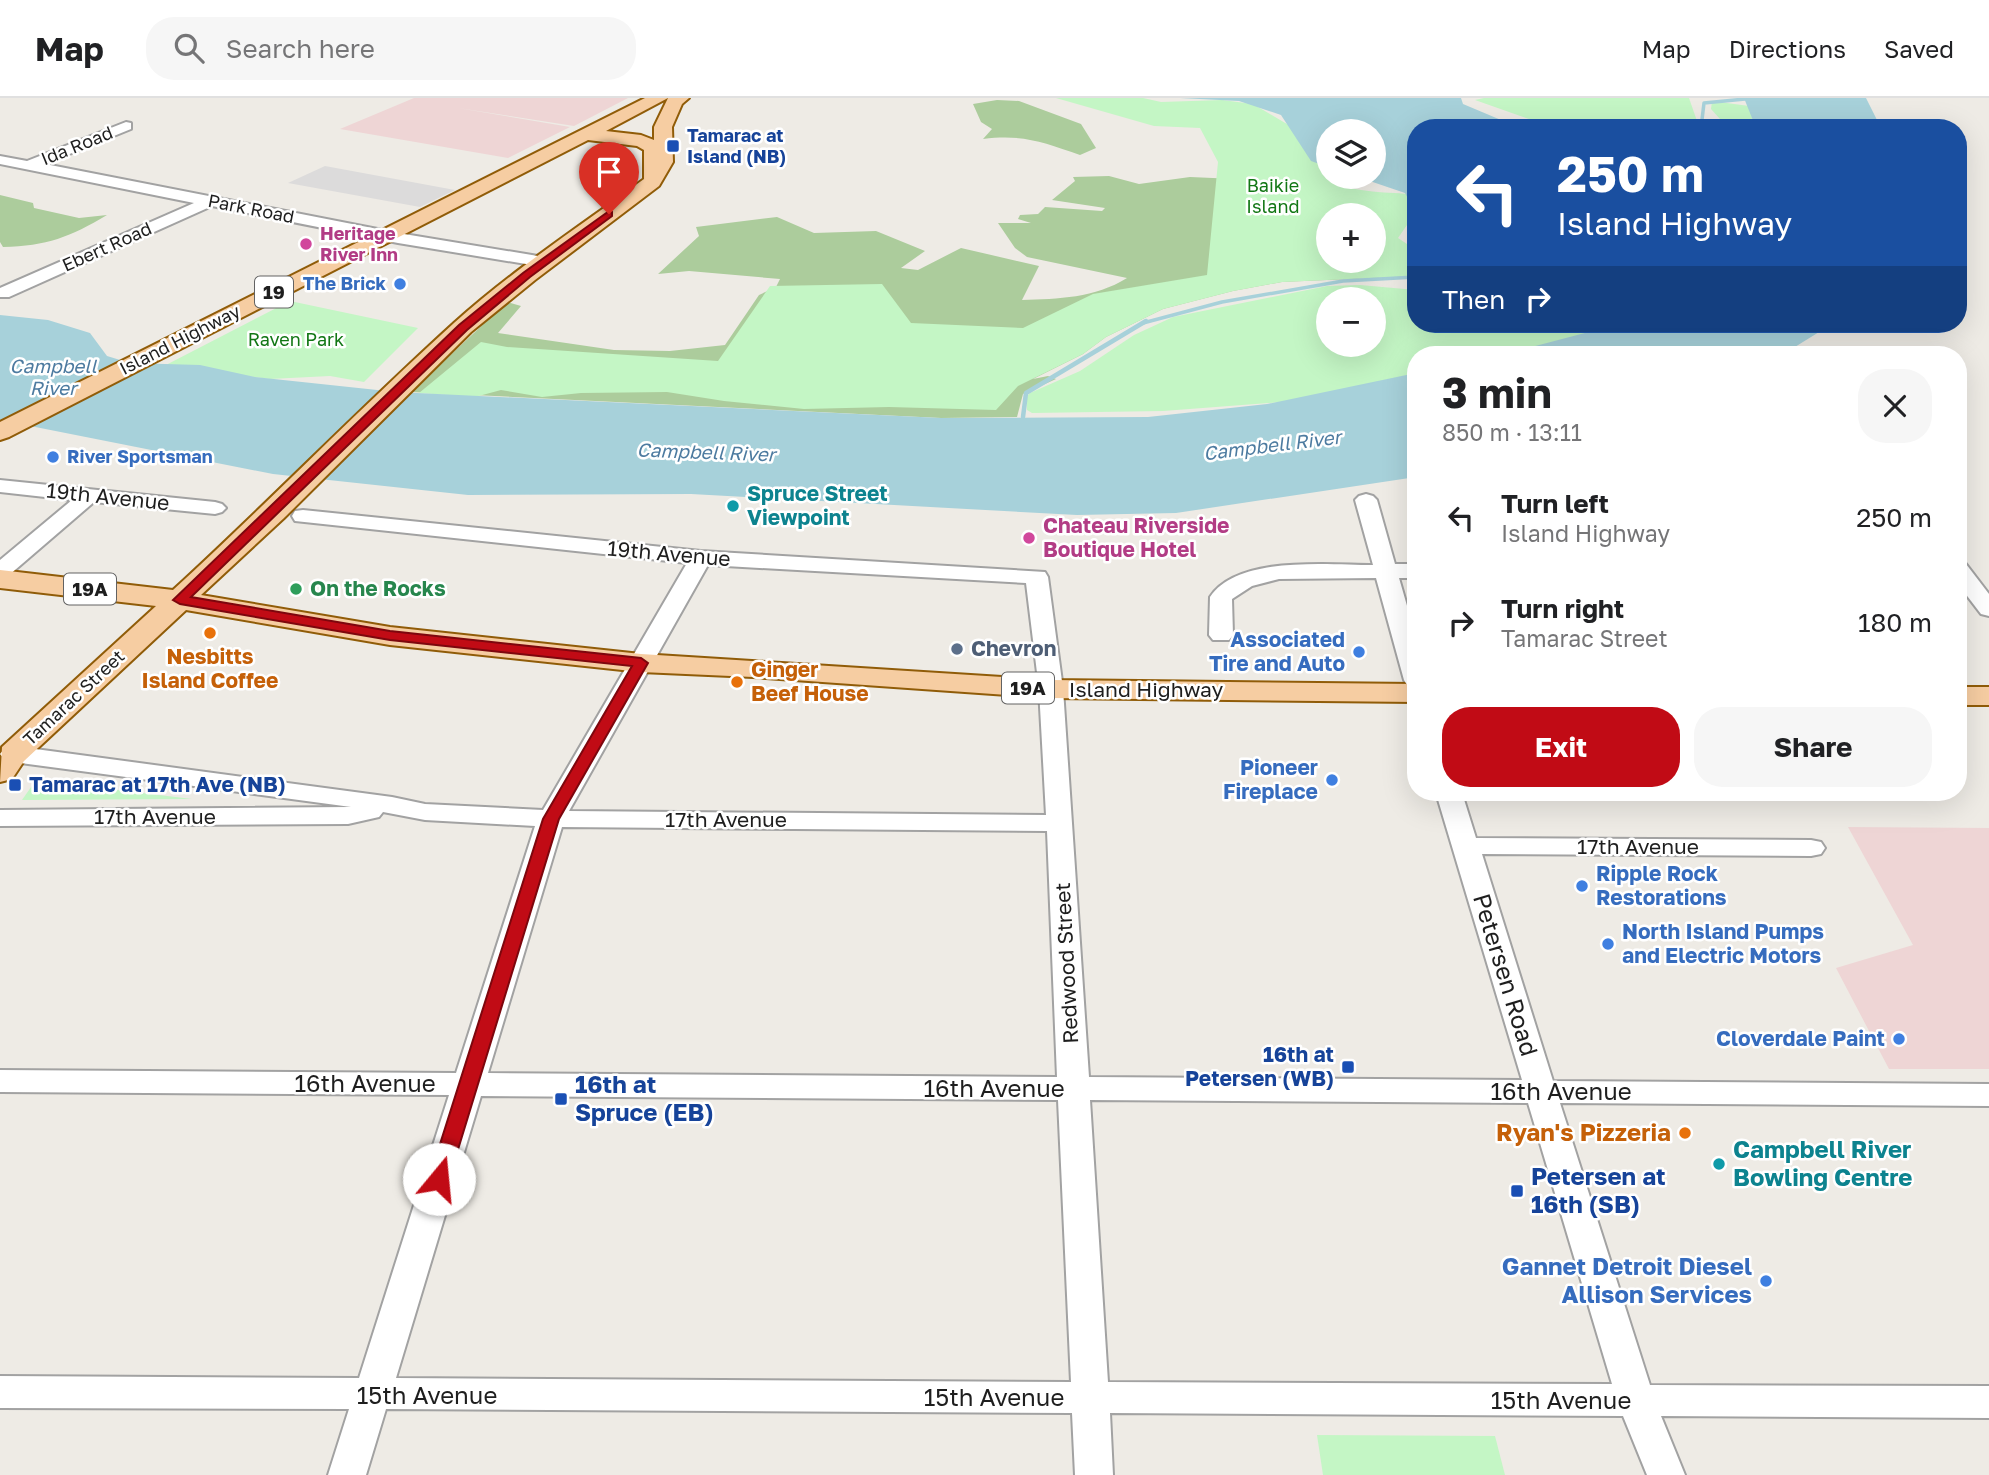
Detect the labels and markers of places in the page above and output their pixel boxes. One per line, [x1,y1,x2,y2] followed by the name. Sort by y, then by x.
[687,124,786,167] place label: Tamarac at Island (NB)
[665,138,681,154] marker: Tamarac at Island (NB)
[579,142,639,214] pin
[320,222,398,265] place label: Heritage River Inn
[298,236,314,252] marker: Heritage River Inn
[303,272,387,294] place label: The Brick
[392,276,408,292] marker: The Brick
[67,445,213,467] place label: River Sportsman
[45,449,61,465] marker: River Sportsman
[747,480,888,530] place label: Spruce Street Viewpoint
[725,498,741,514] marker: Spruce Street Viewpoint
[1043,512,1229,562] place label: Chateau Riverside Boutique Hotel
[1021,530,1037,546] marker: Chateau Riverside Boutique Hotel
[310,575,446,601] place label: On the Rocks
[288,581,304,597] marker: On the Rocks
[202,625,218,641] marker: Nesbitts Island Coffee
[1209,626,1345,676] place label: Associated Tire and Auto
[971,635,1056,661] place label: Chevron
[949,641,965,657] marker: Chevron
[142,643,278,693] place label: Nesbitts Island Coffee
[1351,644,1367,660] marker: Associated Tire and Auto
[751,656,869,706] place label: Ginger Beef House
[729,674,745,690] marker: Ginger Beef House
[1223,754,1318,804] place label: Pioneer Fireplace
[29,771,286,797] place label: Tamarac at 17th Ave (NB)
[1324,772,1340,788] marker: Pioneer Fireplace
[7,777,23,793] marker: Tamarac at 17th Ave (NB)
[1596,860,1727,910] place label: Ripple Rock Restorations
[1574,878,1590,894] marker: Ripple Rock Restorations
[1622,918,1824,968] place label: North Island Pumps and Electric Motors
[1600,936,1616,952] marker: North Island Pumps and Electric Motors
[1716,1025,1885,1051] place label: Cloverdale Paint
[1891,1031,1907,1047] marker: Cloverdale Paint
[1185,1041,1334,1091] place label: 16th at Petersen (WB)
[1340,1059,1356,1075] marker: 16th at Petersen (WB)
[575,1069,714,1126] place label: 16th at Spruce (EB)
[553,1091,569,1107] marker: 16th at Spruce (EB)
[1496,1117,1671,1146] place label: Ryan's Pizzeria
[1677,1125,1693,1141] marker: Ryan's Pizzeria
[1733,1134,1913,1191] place label: Campbell River Bowling Centre
[1711,1156,1727,1172] marker: Campbell River Bowling Centre
[1531,1161,1666,1218] place label: Petersen at 16th (SB)
[1509,1183,1525,1199] marker: Petersen at 16th (SB)
[1502,1251,1752,1308] place label: Gannet Detroit Diesel Allison Services
[1758,1273,1774,1289] marker: Gannet Detroit Diesel Allison Services

